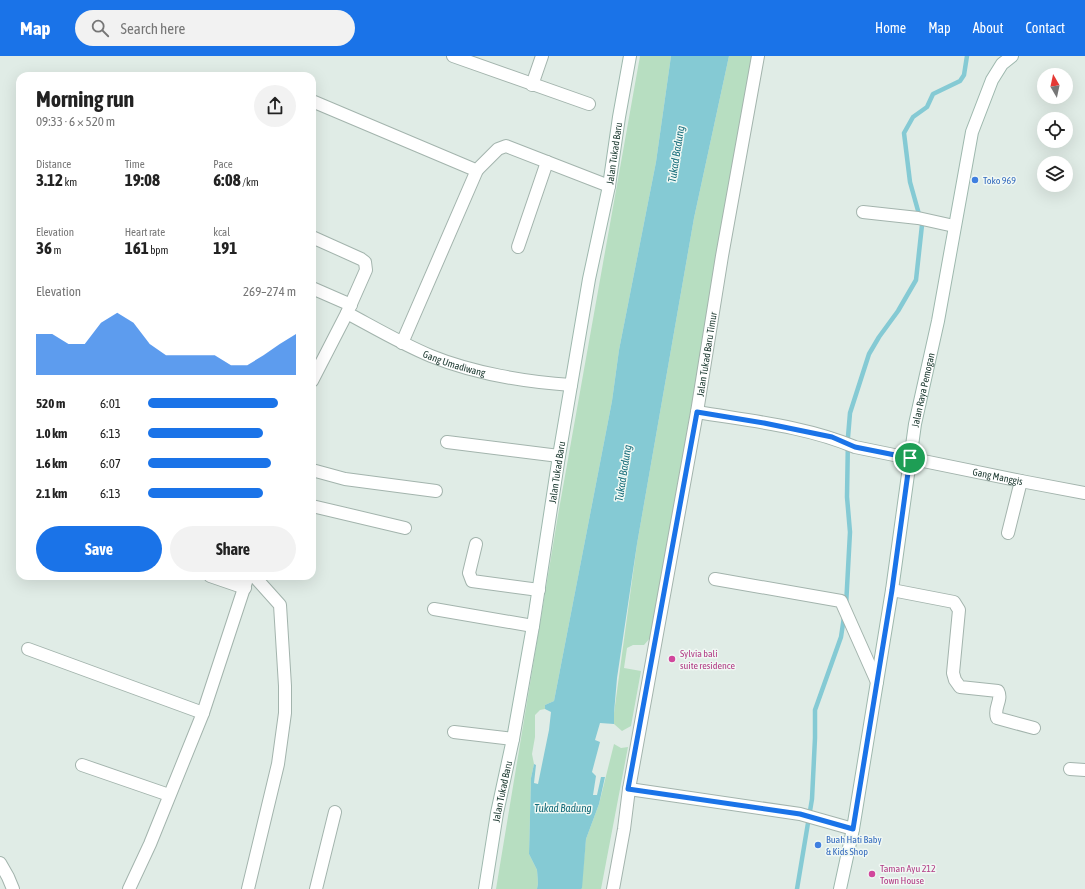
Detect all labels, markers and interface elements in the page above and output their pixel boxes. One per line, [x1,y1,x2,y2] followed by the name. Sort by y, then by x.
[75,10,355,46] search box
[20,17,51,39] text: Map
[89,17,111,39] icon: search
[121,20,185,37] text: Search here
[875,20,906,36] text: Home
[928,20,951,36] text: Map
[973,20,1004,36] text: About
[1026,20,1065,36] text: Contact
[1037,68,1073,104] north arrow
[1037,68,1073,192] map controls
[254,85,296,127] button: share
[36,86,134,112] text: Morning run
[1037,112,1073,148] button: locate
[36,114,115,129] text: 09:33 · 6 × 520 m
[604,122,624,185] street label: Jalan Tukad Baru
[666,125,686,183] water label: Tukad Badung
[1037,156,1073,192] button: layers
[36,158,71,170] text: Distance
[125,158,145,170] text: Time
[213,158,233,170] text: Pace
[36,170,63,190] text: 3.12
[125,170,160,190] text: 19:08
[213,170,241,190] text: 6:08
[970,175,980,185] marker: Toko 969
[983,175,1016,186] place label: Toko 969
[63,176,77,188] text: km
[241,176,259,188] text: /km
[36,226,74,238] text: Elevation
[125,226,165,238] text: Heart rate
[213,226,230,238] text: kcal
[36,238,52,258] text: 36
[125,238,149,258] text: 161
[213,238,237,258] text: 191
[52,244,61,256] text: m
[149,244,169,256] text: bpm
[36,284,81,299] text: Elevation
[243,284,296,299] text: 269–274 m
[695,310,719,397] street label: Jalan Tukad Baru Timur
[421,348,487,379] street label: Gang Umadiwang
[910,352,937,428] street label: Jalan Raya Pemogan
[36,396,65,411] text: 520 m
[100,396,121,411] text: 6:01
[36,426,67,441] text: 1.0 km
[100,426,121,441] text: 6:13
[547,440,567,504] street label: Jalan Tukad Baru
[893,441,927,475] pin
[613,444,633,502] water label: Tukad Badung
[899,447,921,469] icon: arrive
[36,456,67,471] text: 1.6 km
[100,456,121,471] text: 6:07
[972,466,1024,487] street label: Gang Manggis
[36,486,67,501] text: 2.1 km
[100,486,121,501] text: 6:13
[36,526,162,572] button: Save
[170,526,296,572] button: Share
[680,648,735,671] place label: Sylvia bali suite residence
[667,654,677,664] marker: Sylvia bali suite residence
[491,760,514,823] street label: Jalan Tukad Baru
[534,802,592,814] water label: Tukad Badung
[826,834,882,857] place label: Buah Hati Baby & Kids Shop
[813,840,823,850] marker: Buah Hati Baby & Kids Shop
[880,863,936,886] place label: Taman Ayu 212 Town House
[867,869,877,879] marker: Taman Ayu 212 Town House

